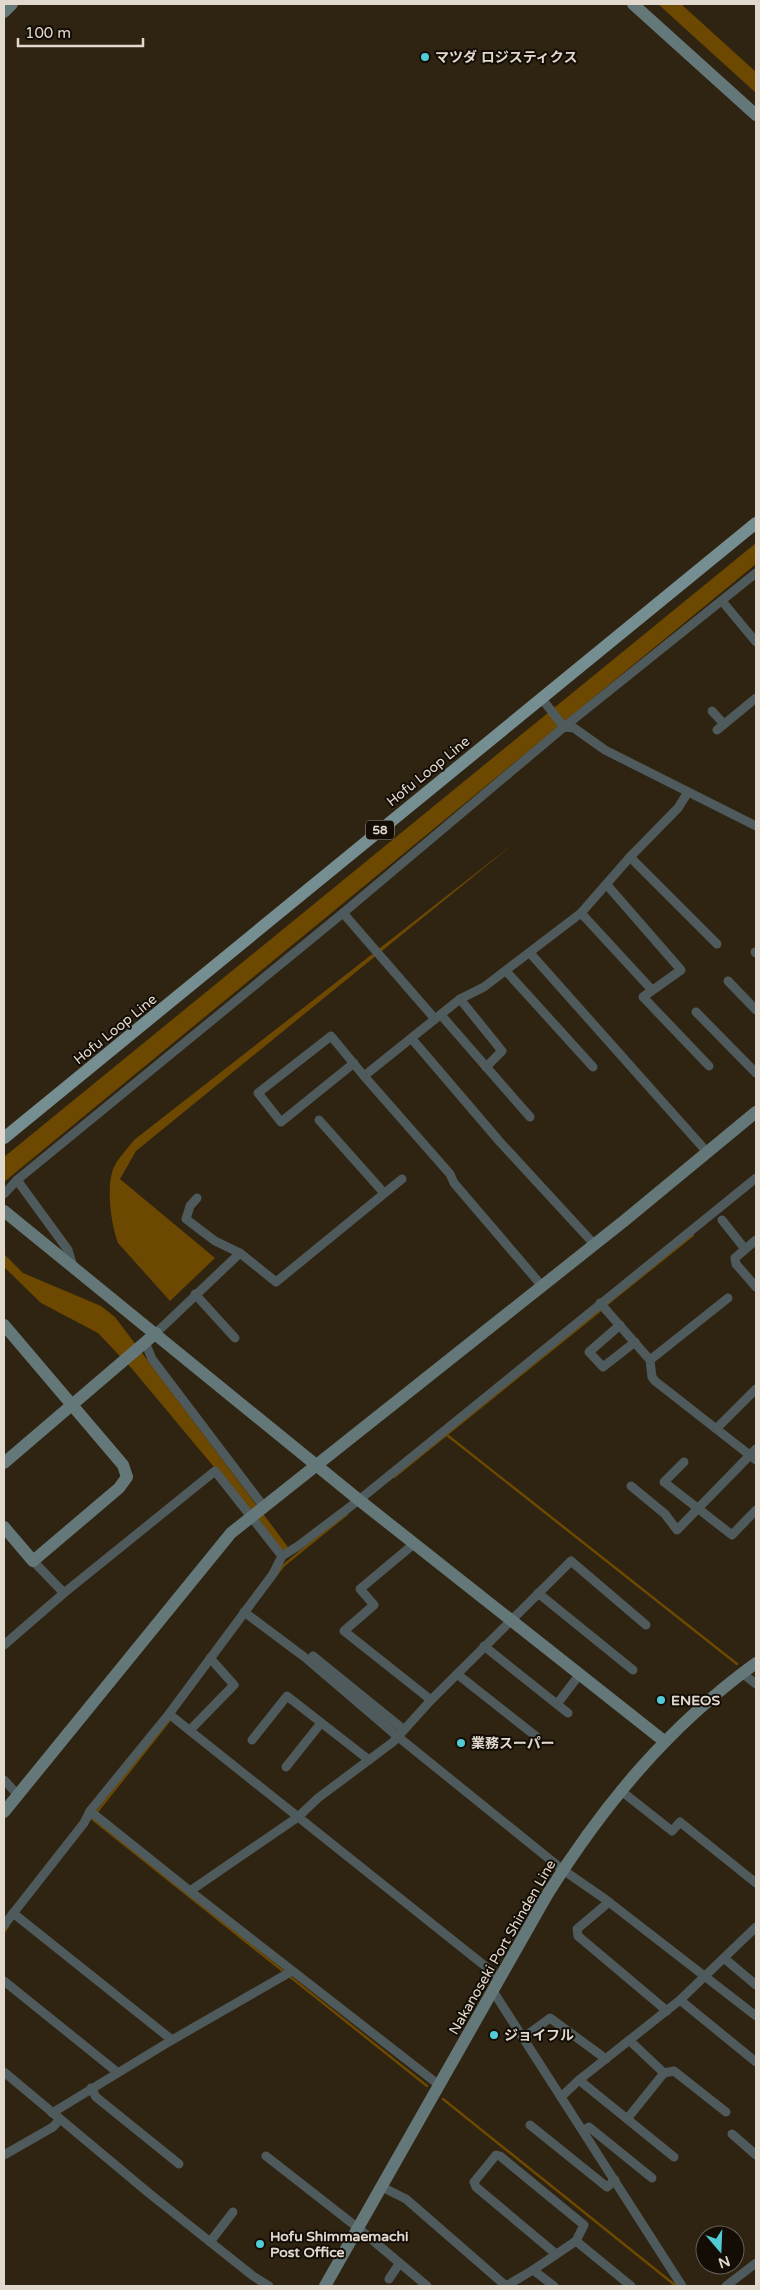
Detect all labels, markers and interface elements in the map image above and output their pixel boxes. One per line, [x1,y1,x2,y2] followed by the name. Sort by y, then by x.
[18,15,142,47] scale bar
[25,24,71,42] text: 100 m
[435,49,577,66] place label: マツダ ロジスティクス
[419,51,431,63] marker: マツダ ロジスティクス
[383,733,473,810] street label: Hofu Loop Line
[366,820,394,840] road number: 58
[70,991,160,1068] street label: Hofu Loop Line
[671,1692,720,1709] place label: ENEOS
[655,1694,667,1706] marker: ENEOS
[471,1735,555,1752] place label: 業務スーパー
[455,1737,467,1749] marker: 業務スーパー
[445,1857,560,2038] street label: Nakanoseki Port Shinden Line
[504,2027,574,2044] place label: ジョイフル
[488,2029,500,2041] marker: ジョイフル
[695,2225,745,2275] north arrow
[270,2228,409,2261] place label: Hofu Shimmaemachi Post Office
[254,2238,266,2250] marker: Hofu Shimmaemachi Post Office
[716,2252,732,2272] text: N

